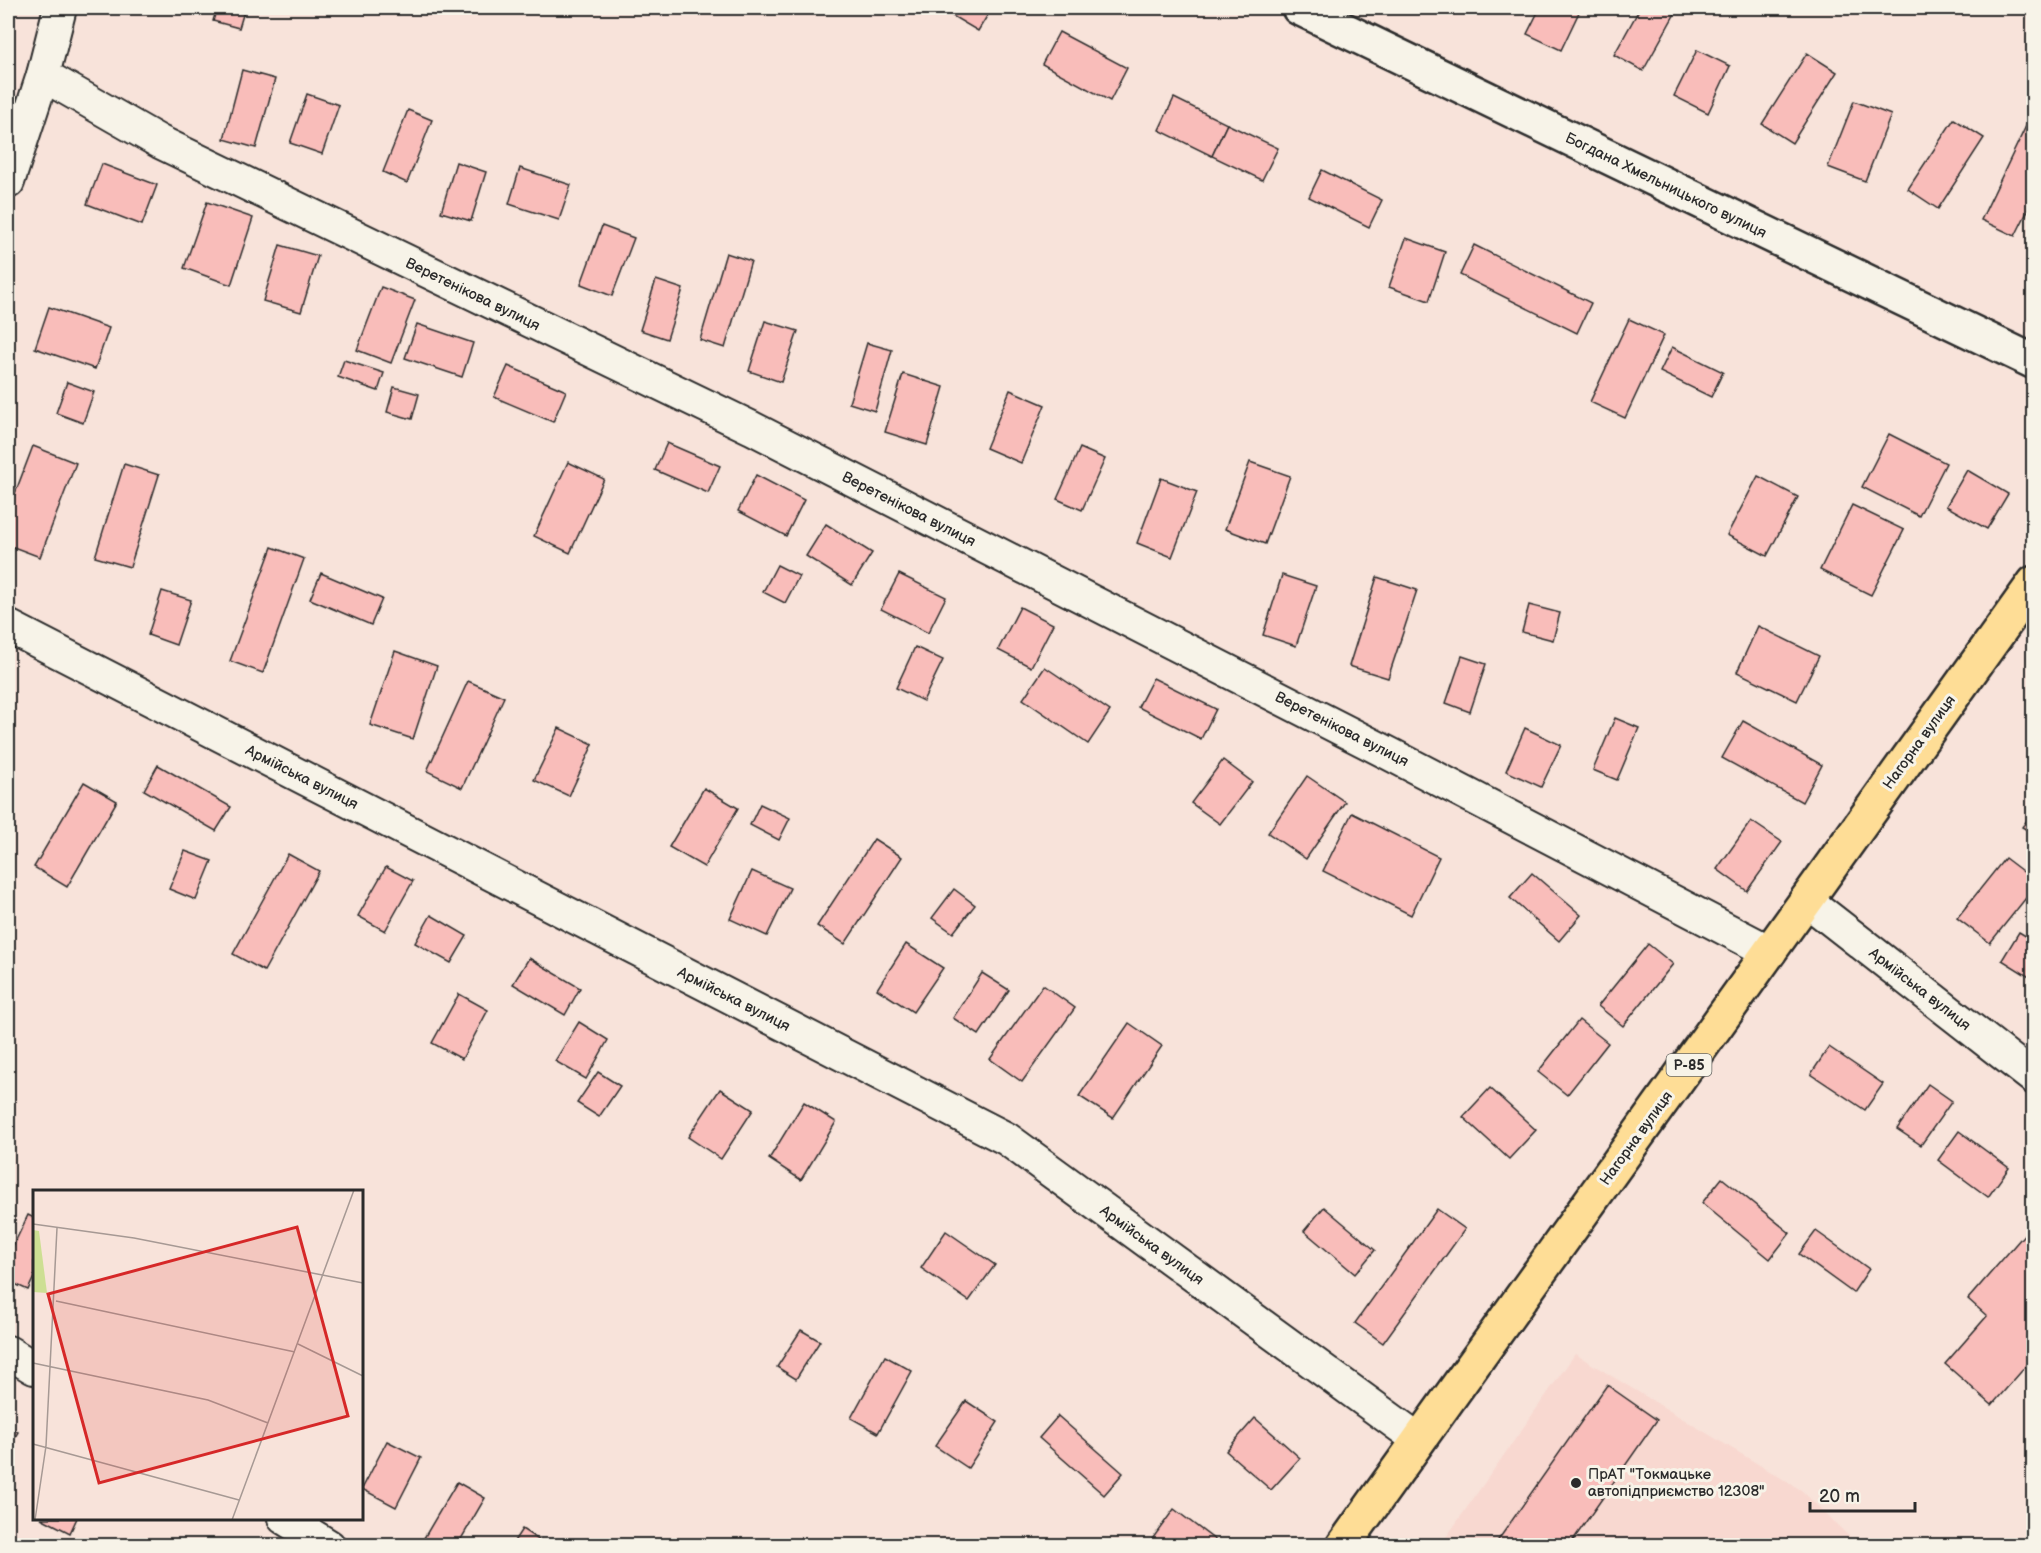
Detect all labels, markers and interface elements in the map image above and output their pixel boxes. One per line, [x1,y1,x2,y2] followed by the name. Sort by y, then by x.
[1562,128,1770,243] street label: Богдана Хмельницького вулиця
[402,254,543,335] street label: Веретенікова вулиця
[839,468,979,551] street label: Веретенікова вулиця
[1272,688,1412,771] street label: Веретенікова вулиця
[1879,691,1960,793] street label: Нагорна вулиця
[241,740,361,814] street label: Армійська вулиця
[1864,943,1974,1035] street label: Армійська вулиця
[673,962,793,1036] street label: Армійська вулиця
[1666,1054,1712,1076] road number: Р-85
[1596,1087,1677,1189] street label: Нагорна вулиця
[33,1190,363,1520] inset map
[1095,1201,1207,1290] street label: Армійська вулиця
[1588,1465,1765,1501] place label: ПрАТ "Токмацьке автопідприємство 12308"
[1810,1475,1915,1513] scale bar
[1569,1476,1583,1490] marker: ПрАТ "Токмацьке автопідприємство 12308"
[1819,1486,1860,1507] text: 20 m

